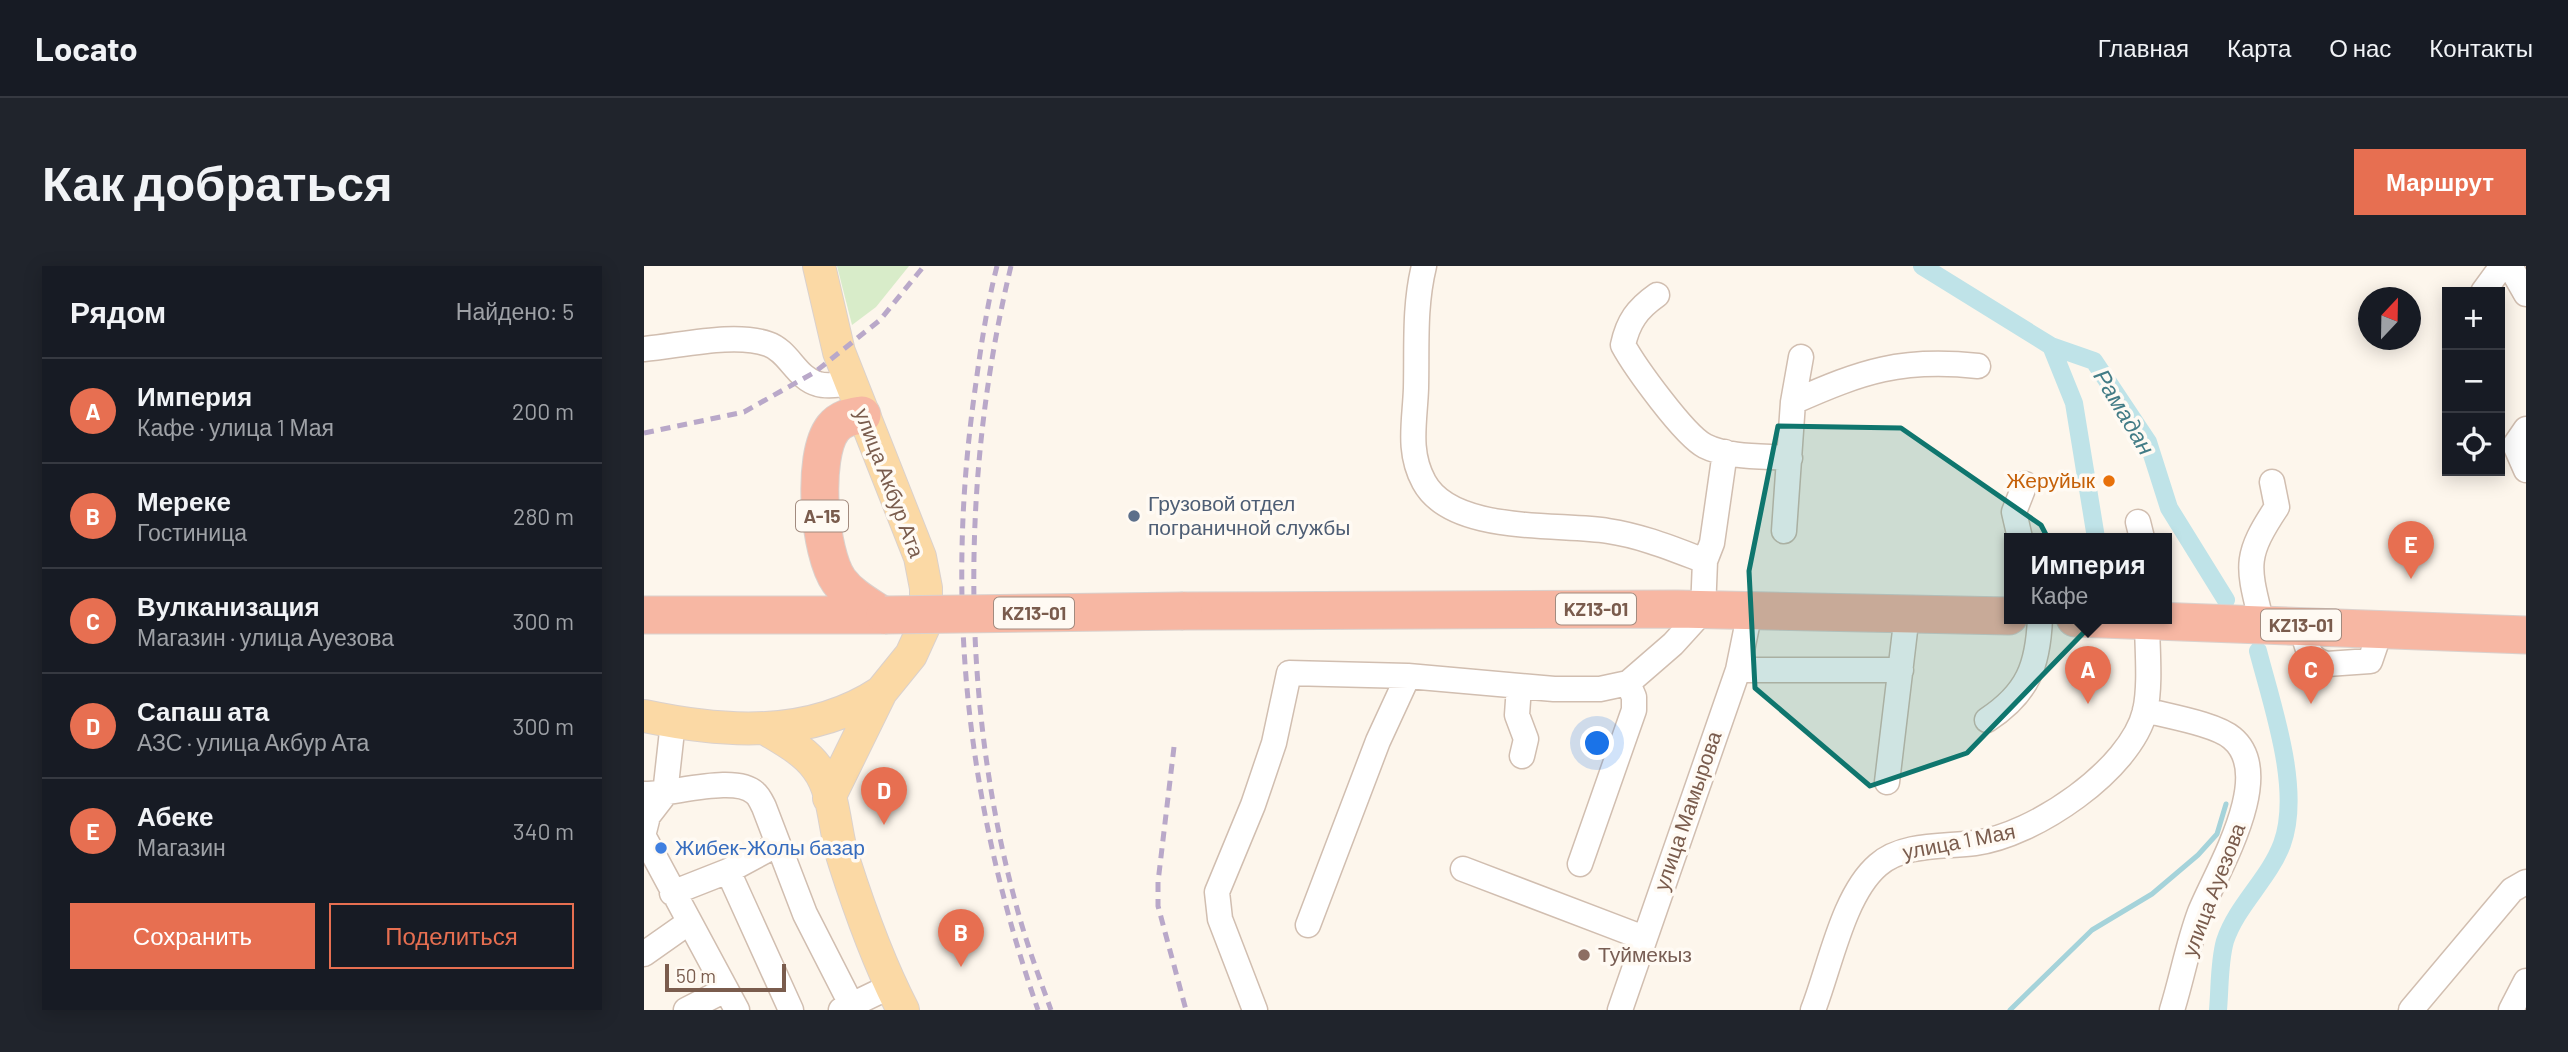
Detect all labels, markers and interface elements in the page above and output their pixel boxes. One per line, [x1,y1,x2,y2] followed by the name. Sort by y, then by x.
[35,28,138,68] text: Locato
[2098,33,2189,62] text: Главная
[2227,33,2291,62] text: Карта
[2329,33,2391,62] text: О нас
[2429,33,2533,62] text: Контакты
[2354,149,2526,215] button: Маршрут
[42,152,393,211] text: Как добраться
[2358,287,2421,350] north arrow
[2442,287,2505,476] map controls
[2442,287,2505,350] button: +
[70,293,166,329] text: Рядом
[456,297,574,325] text: Найдено: 5
[2442,350,2505,413] button: −
[2088,364,2161,460] water label: Рамадан
[137,380,252,411] text: Империя
[85,397,101,425] text: A
[512,397,574,425] text: 200 m
[850,404,930,561] street label: улица Акбур Ата
[137,413,334,441] text: Кафе · улица 1 Мая
[2442,413,2505,476] button: locate
[2006,467,2096,492] place label: Жеруйык
[2101,473,2117,489] marker: Жеруйык
[137,485,231,516] text: Мереке
[1148,490,1350,539] place label: Грузовой отдел пограничной службы
[796,500,848,532] road number: A-15
[86,502,100,530] text: B
[513,502,574,530] text: 280 m
[1126,508,1142,524] marker: Грузовой отдел пограничной службы
[137,518,247,546] text: Гостиница
[2388,521,2434,579] pin: E
[2004,533,2172,624] popup
[2030,548,2146,579] text: Империя
[2030,581,2088,609] text: Кафе
[137,590,320,621] text: Вулканизация
[1556,594,1636,624] road number: KZ13-01
[994,598,1074,628] road number: KZ13-01
[86,607,100,635] text: C
[513,607,574,635] text: 300 m
[2261,610,2341,640] road number: KZ13-01
[137,623,394,651] text: Магазин · улица Ауезова
[2065,646,2111,704] pin: A
[2288,646,2334,704] pin: C
[137,695,269,726] text: Сапаш ата
[86,712,100,740] text: D
[513,712,574,740] text: 300 m
[1580,726,1614,760] your location
[1648,727,1726,893] street label: улица Мамырова
[137,728,369,756] text: АЗС · улица Акбур Ата
[861,767,907,825] pin: D
[137,800,213,831] text: Абеке
[86,817,100,845] text: E
[513,817,574,845] text: 340 m
[1900,817,2017,864] street label: улица 1 Мая
[2176,819,2250,960] street label: улица Ауезова
[137,833,226,861] text: Магазин
[675,834,865,859] place label: Жибек-Жолы базар
[653,840,669,856] marker: Жибек-Жолы базар
[70,903,315,969] button: Сохранить
[329,903,574,969] button: Поделиться
[938,909,984,967] pin: B
[1598,941,1692,966] place label: Туймекыз
[1576,947,1592,963] marker: Туймекыз
[665,961,786,993] scale bar
[676,964,716,987] text: 50 m

